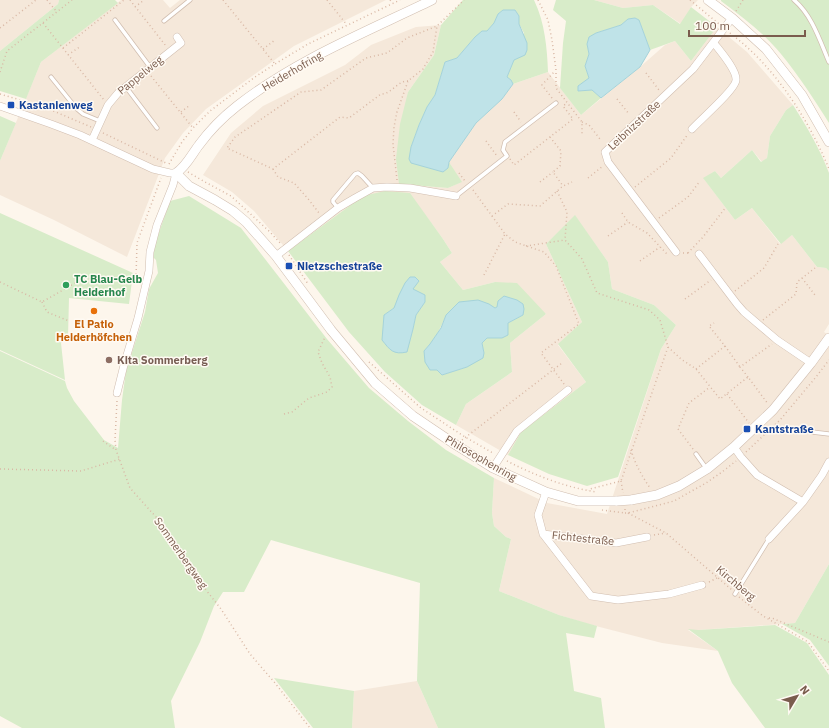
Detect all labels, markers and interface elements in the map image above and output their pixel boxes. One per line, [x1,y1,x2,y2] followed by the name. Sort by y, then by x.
[689,12,805,38] scale bar
[695,18,730,33] text: 100 m
[259,48,325,94] street label: Heiderhofring
[114,52,166,98] street label: Pappelweg
[605,97,663,153] street label: Leibnizstraße
[19,98,93,112] place label: Kastanienweg
[6,100,16,110] marker: Kastanienweg
[297,259,382,273] place label: Nietzschestraße
[284,261,294,271] marker: Nietzschestraße
[74,272,142,299] place label: TC Blau-Gelb Heiderhof
[61,280,71,290] marker: TC Blau-Gelb Heiderhof
[89,306,99,316] marker: El Patio Heiderhöfchen
[56,317,132,344] place label: El Patio Heiderhöfchen
[117,353,208,367] place label: Kita Sommerberg
[104,355,114,365] marker: Kita Sommerberg
[755,422,814,436] place label: Kantstraße
[742,424,752,434] marker: Kantstraße
[443,432,519,484] street label: Philosophenring
[151,515,211,592] street label: Sommerbergweg
[551,528,615,548] street label: Fichtestraße
[713,562,759,604] street label: Kirchberg
[777,676,817,716] north arrow
[797,682,813,697] text: N

